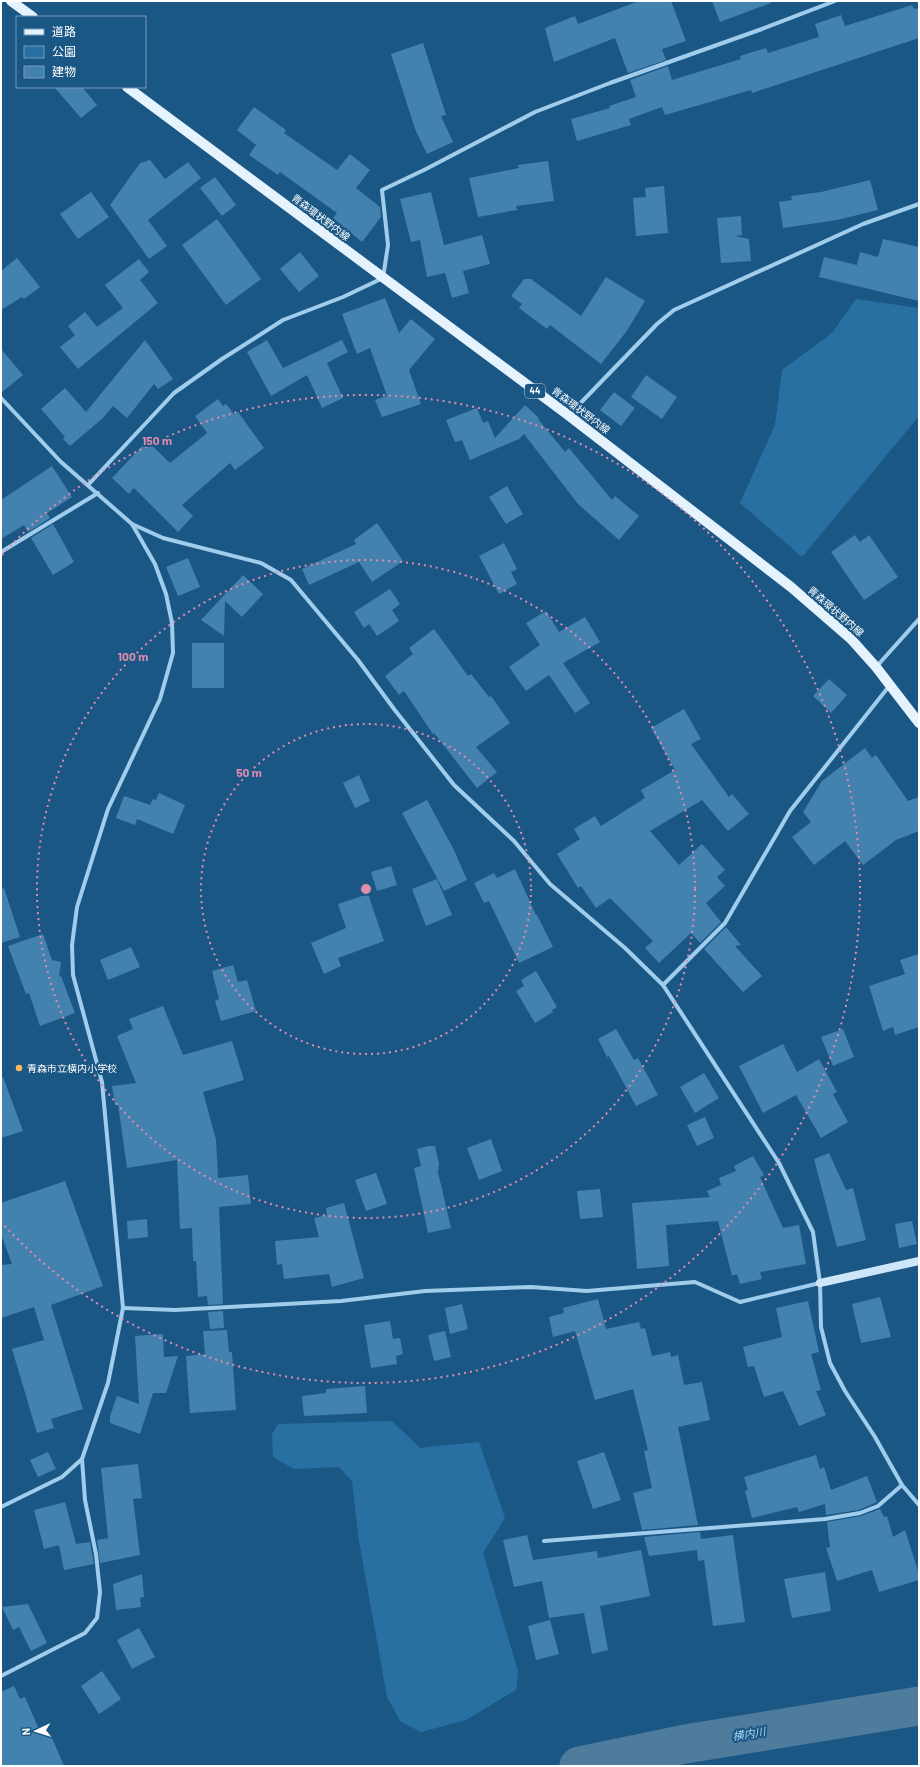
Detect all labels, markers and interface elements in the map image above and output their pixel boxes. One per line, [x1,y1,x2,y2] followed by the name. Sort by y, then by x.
[16,16,146,88] legend
[52,24,76,38] text: 道路
[52,44,76,58] text: 公園
[52,64,76,78] text: 建物
[289,191,353,243] street label: 青森環状野内線
[525,384,545,398] road number: 44
[549,384,613,436] street label: 青森環状野内線
[142,433,172,447] text: 150 m
[806,584,866,638] street label: 青森環状野内線
[118,649,148,663] text: 100 m
[236,765,262,779] text: 50 m
[359,882,373,896] centre of rings
[27,1062,117,1074] place label: 青森市立横内小学校
[14,1063,24,1073] marker: 青森市立横内小学校
[16,1711,56,1751] north arrow
[732,1724,767,1743] water label: 横内川
[19,1728,32,1736] text: N

